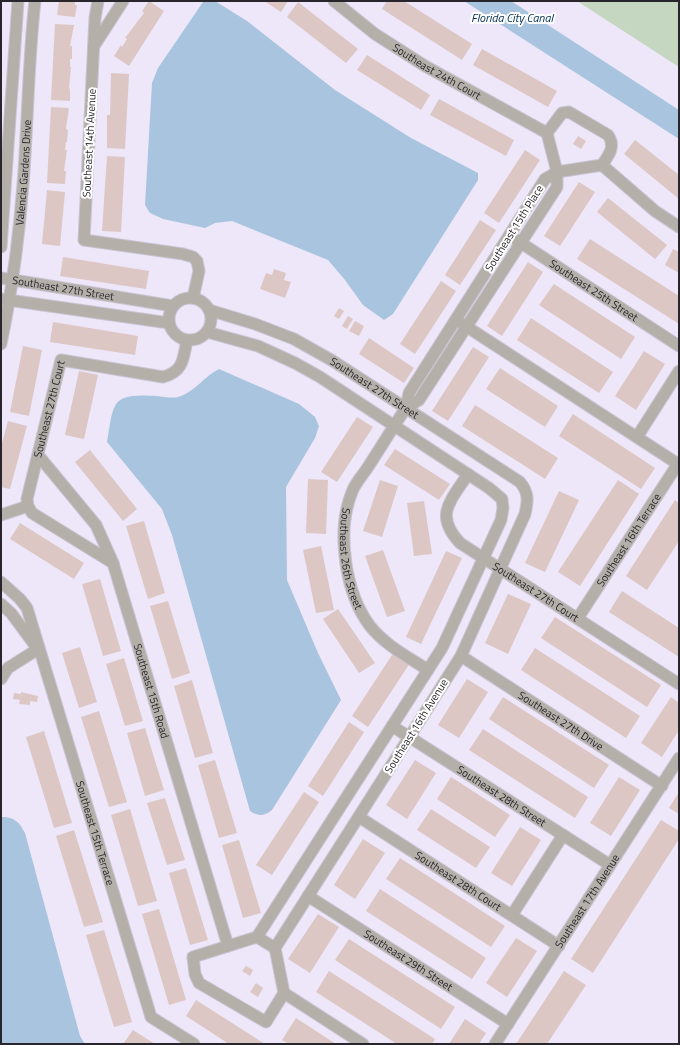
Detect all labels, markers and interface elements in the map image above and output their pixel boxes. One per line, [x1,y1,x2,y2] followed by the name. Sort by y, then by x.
[471,8,554,27] water label: Florida City Canal
[390,39,484,103] street label: Southeast 24th Court
[78,88,100,198] street label: Southeast 14th Avenue
[11,119,35,226] street label: Valencia Gardens Drive
[481,181,547,274] street label: Southeast 15th Place
[546,256,641,325] street label: Southeast 25th Street
[11,272,115,304] street label: Southeast 27th Street
[327,353,422,423] street label: Southeast 27th Street
[29,359,69,459] street label: Southeast 27th Court
[592,490,665,590] street label: Southeast 16th Terrace
[336,506,367,612] street label: Southeast 26th Street
[490,558,582,626] street label: Southeast 27th Court
[130,641,173,740] street label: Southeast 15th Road
[380,675,452,776] street label: Southeast 16th Avenue
[515,687,607,754] street label: Southeast 27th Drive
[454,761,549,830] street label: Southeast 28th Street
[72,779,119,888] street label: Southeast 15th Terrace
[412,847,504,915] street label: Southeast 28th Court
[551,851,623,951] street label: Southeast 17th Avenue
[361,926,456,995] street label: Southeast 29th Street

